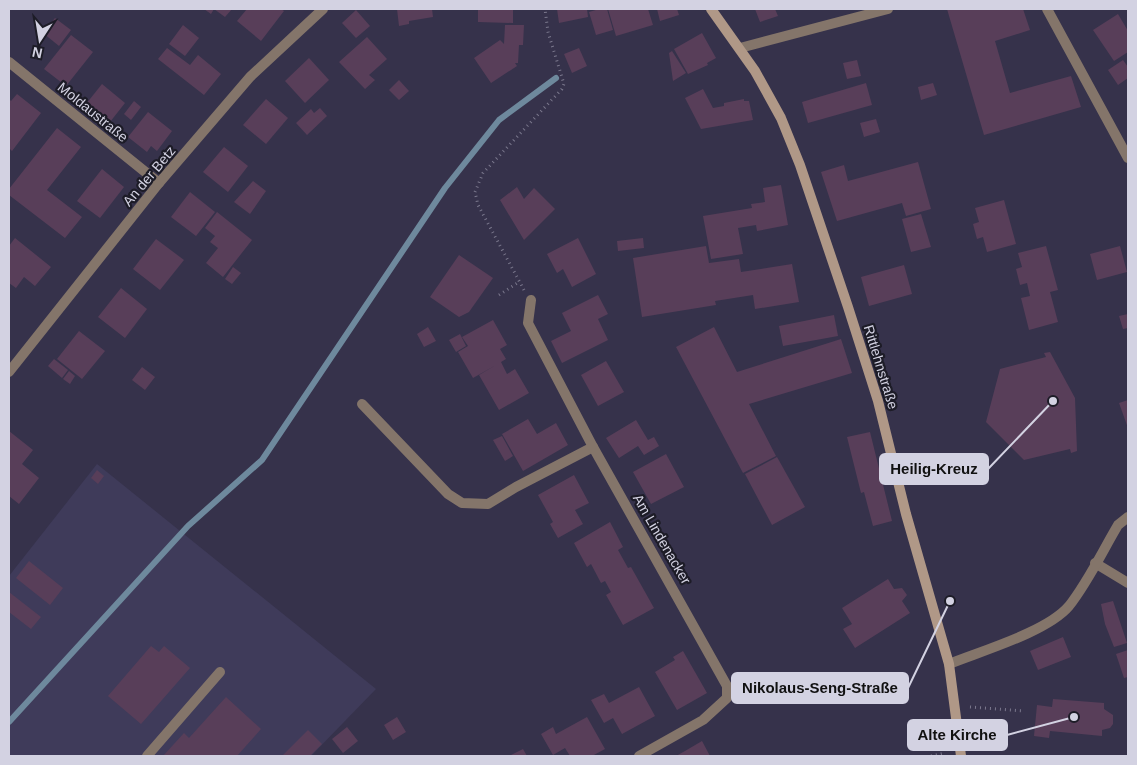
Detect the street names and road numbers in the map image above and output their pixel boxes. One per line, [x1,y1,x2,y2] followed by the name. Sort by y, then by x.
[55,79,131,145] street label: Moldaustraße
[119,143,179,209] street label: An der Betz
[861,323,901,411] street label: Rittlehnstraße
[630,491,694,587] street label: Am Lindenacker

